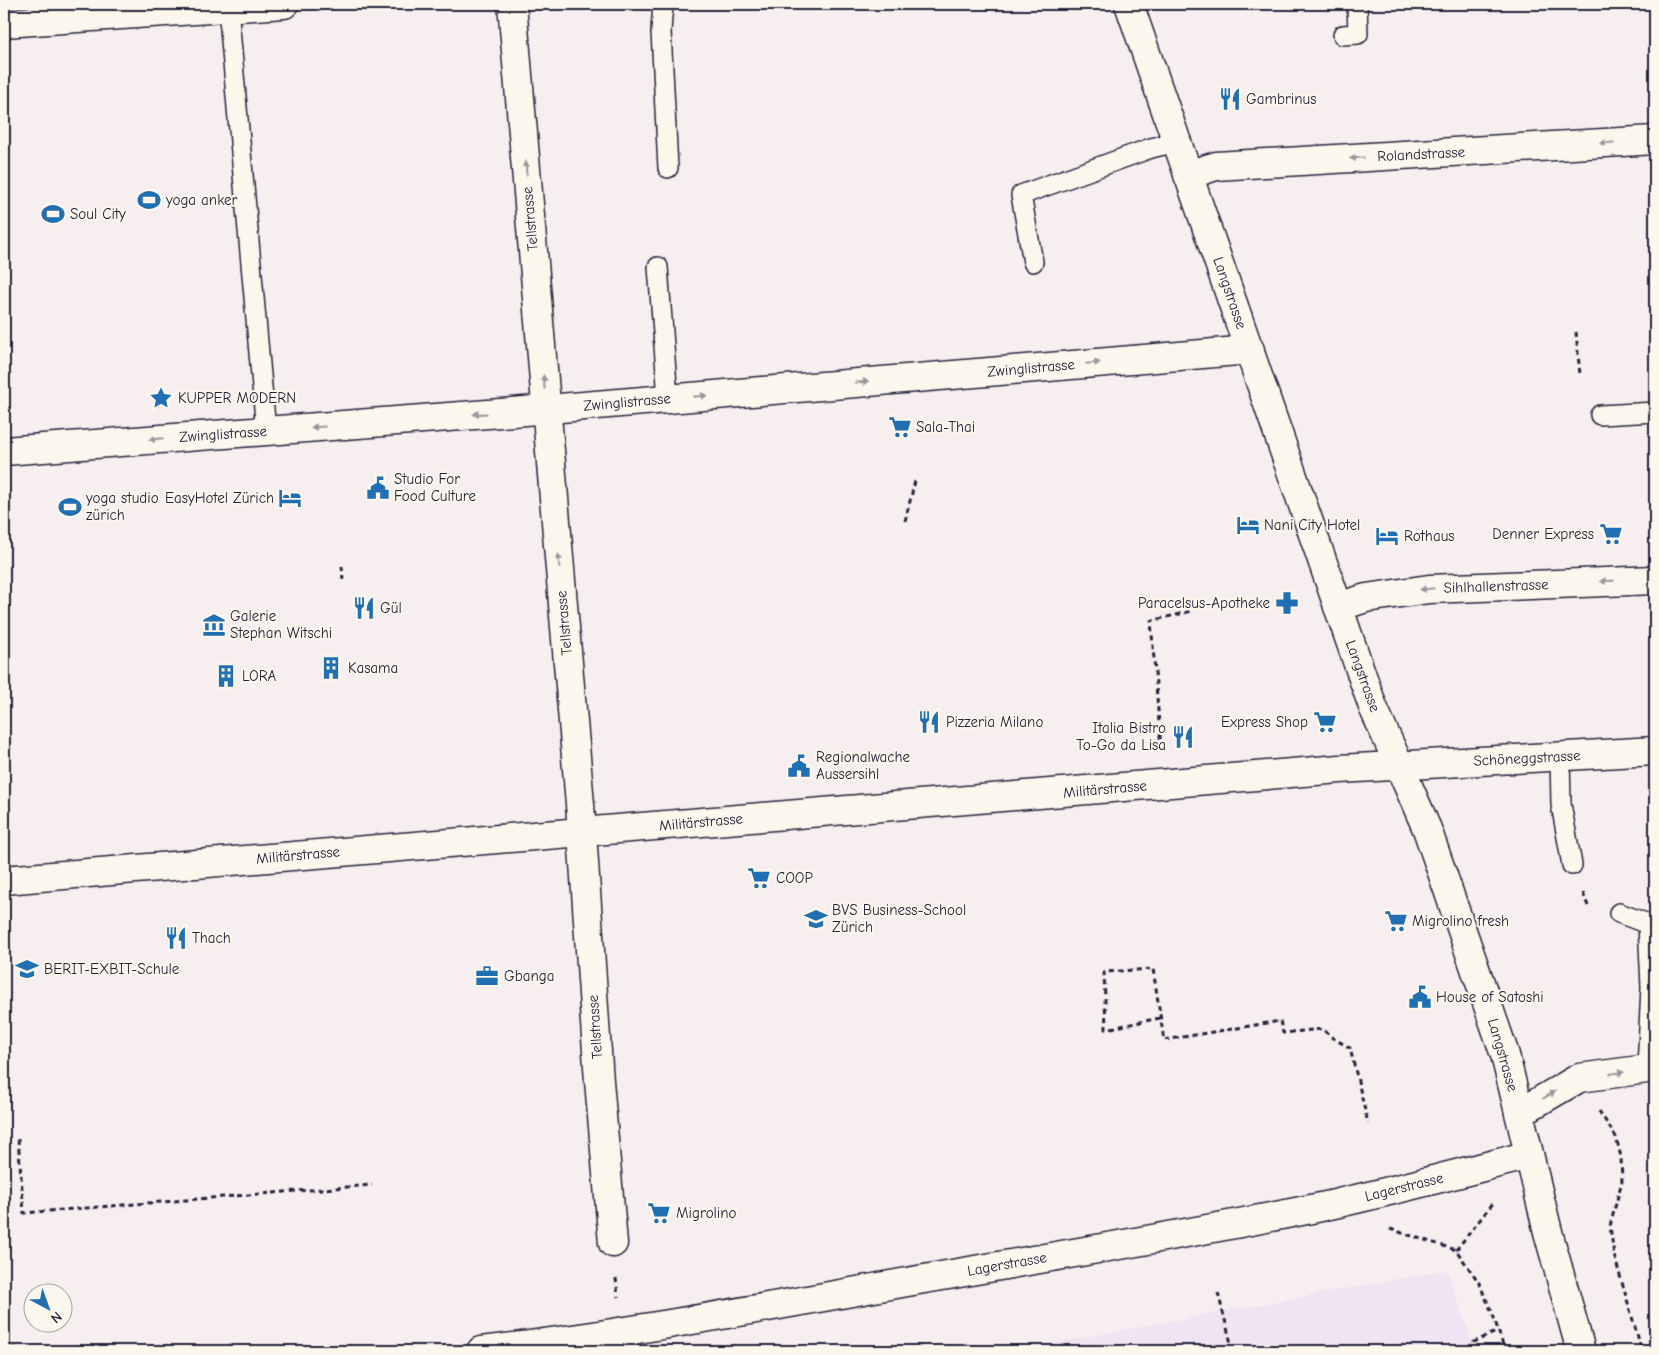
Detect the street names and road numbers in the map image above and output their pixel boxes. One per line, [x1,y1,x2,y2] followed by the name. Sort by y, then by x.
[1377,143,1466,165] street label: Rolandstrasse
[518,186,542,252] street label: Tellstrasse
[1209,255,1251,332] street label: Langstrasse
[986,355,1076,381] street label: Zwinglistrasse
[582,389,672,415] street label: Zwinglistrasse
[179,422,268,446] street label: Zwinglistrasse
[1443,575,1549,597] street label: Sihlhallenstrasse
[552,590,576,656] street label: Tellstrasse
[1342,638,1384,715] street label: Langstrasse
[1473,746,1581,770] street label: Schöneggstrasse
[1062,776,1148,802] street label: Militärstrasse
[658,809,744,835] street label: Militärstrasse
[255,842,341,868] street label: Militärstrasse
[584,994,606,1060] street label: Tellstrasse
[1484,1016,1522,1094] street label: Langstrasse
[1363,1168,1446,1205] street label: Lagerstrasse
[966,1248,1049,1280] street label: Lagerstrasse

